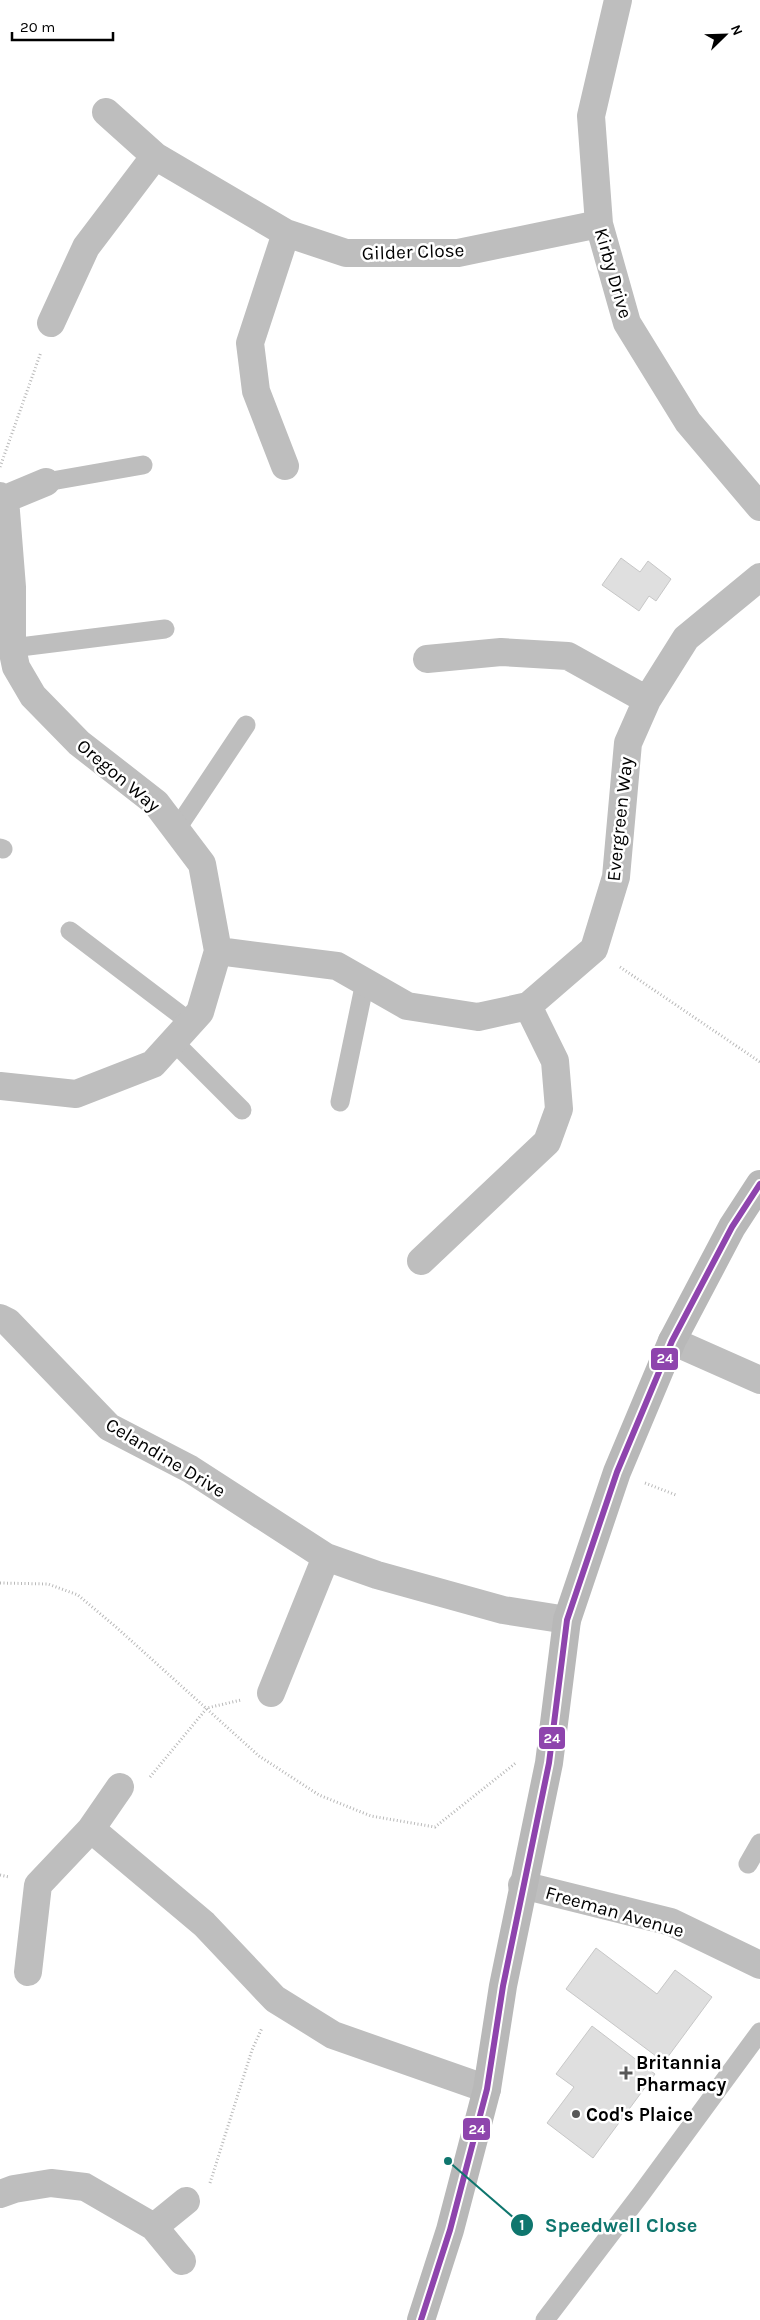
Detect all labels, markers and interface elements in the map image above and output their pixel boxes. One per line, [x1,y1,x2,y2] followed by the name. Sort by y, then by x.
[12,10,114,42] scale bar
[700,10,750,60] north arrow
[20,18,55,36] text: 20 m
[727,22,746,38] text: N
[590,226,636,321] street label: Kirby Drive
[361,239,465,265] street label: Gilder Close
[72,735,164,817] street label: Oregon Way
[603,755,637,883] street label: Evergreen Way
[650,1347,679,1371] line badge: 24
[657,1350,674,1367] text: 24
[102,1413,229,1502] street label: Celandine Drive
[538,1726,566,1750] line badge: 24
[544,1730,561,1747] text: 24
[543,1882,687,1942] street label: Freeman Avenue
[636,2052,727,2096] place label: Britannia Pharmacy
[620,2067,632,2079] marker: Britannia Pharmacy
[586,2104,693,2126] place label: Cod's Plaice
[570,2108,582,2120] marker: Cod's Plaice
[462,2117,491,2141] line badge: 24
[469,2121,486,2138] text: 24
[509,2207,707,2242] callout: Speedwell Close
[545,2214,697,2237] text: Speedwell Close
[519,2216,525,2234] text: 1

